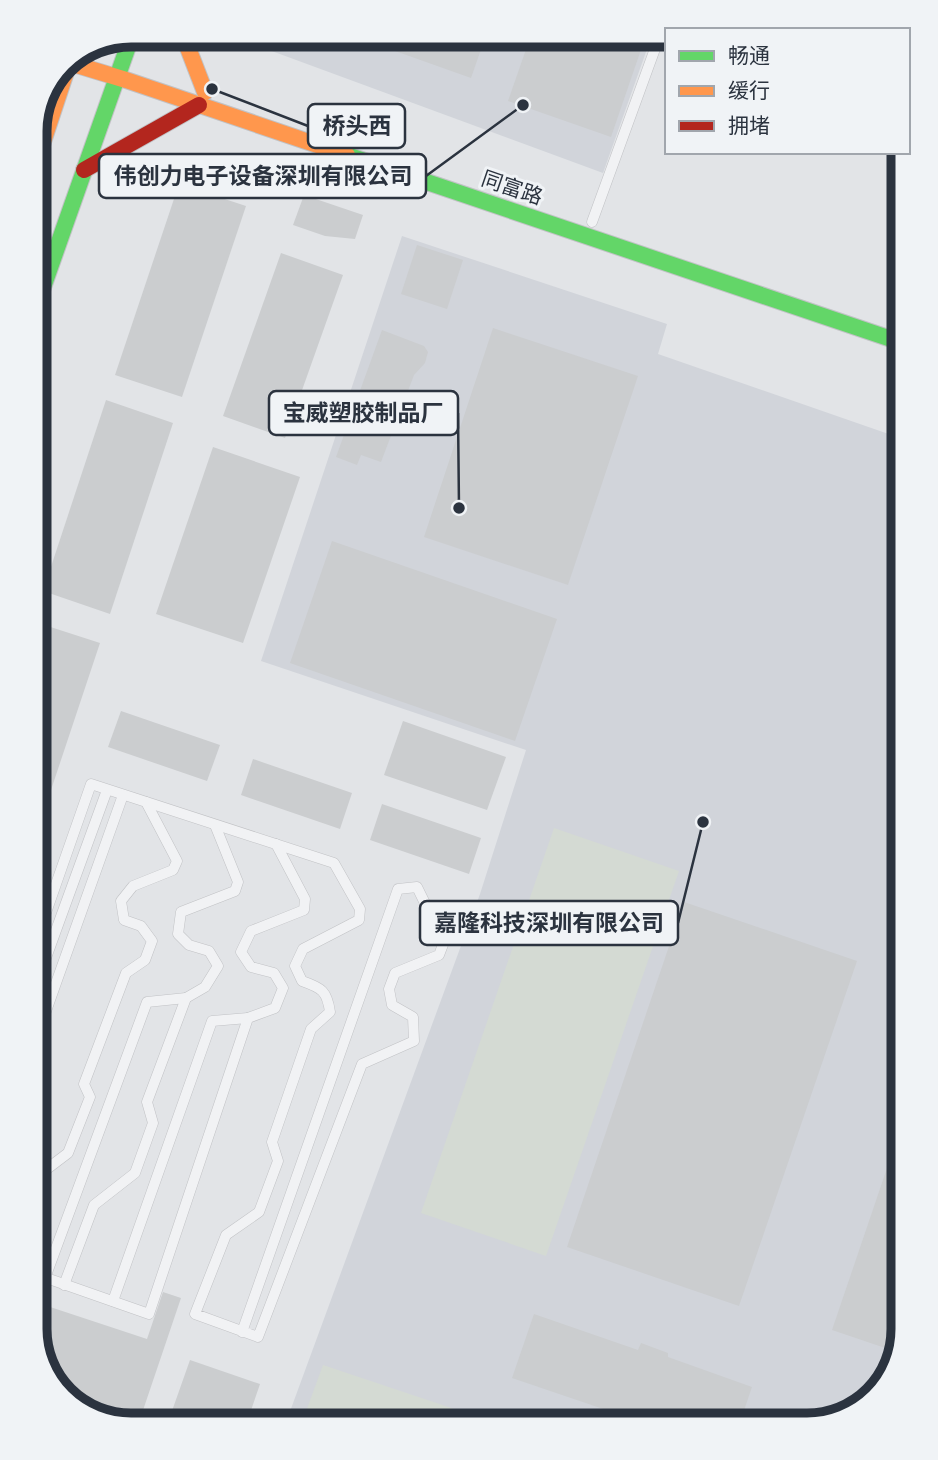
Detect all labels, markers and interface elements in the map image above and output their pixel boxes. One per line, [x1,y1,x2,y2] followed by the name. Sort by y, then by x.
[665,28,910,154] legend
[728,43,770,68] text: 畅通
[728,78,770,103] text: 缓行
[308,104,405,148] callout: 桥头西
[323,112,392,139] text: 桥头西
[728,113,770,138] text: 拥堵
[99,154,426,198] callout: 伟创力电子设备深圳有限公司
[114,162,413,189] text: 伟创力电子设备深圳有限公司
[478,165,546,210] street label: 同富路
[269,391,458,435] callout: 宝威塑胶制品厂
[283,399,444,426] text: 宝威塑胶制品厂
[420,901,678,945] callout: 嘉隆科技深圳有限公司
[434,909,664,936] text: 嘉隆科技深圳有限公司

